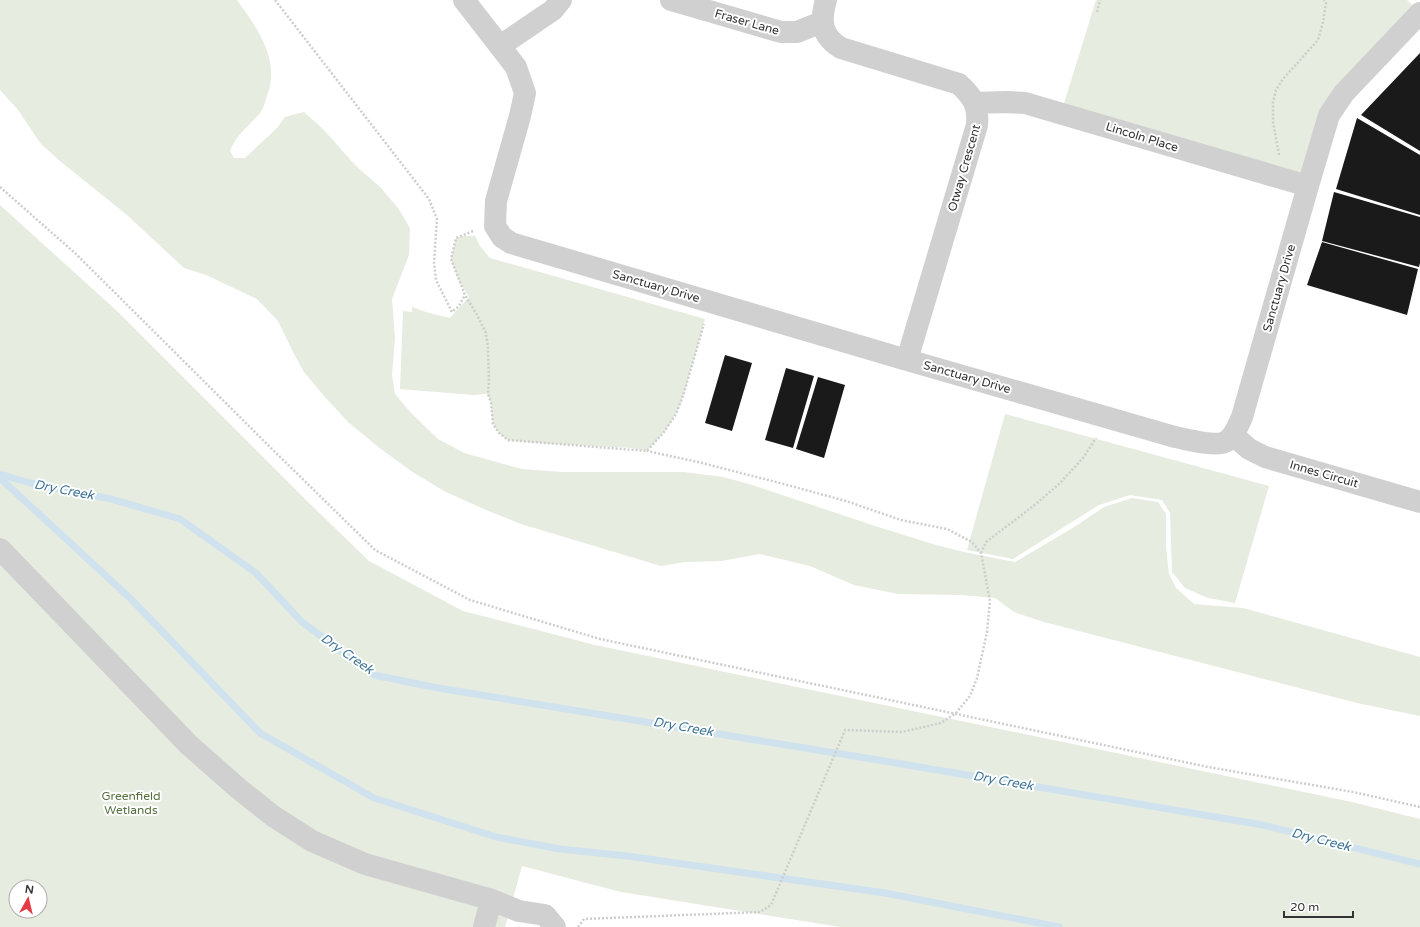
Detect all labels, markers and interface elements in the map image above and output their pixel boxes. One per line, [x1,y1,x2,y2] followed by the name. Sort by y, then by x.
[713,6,781,38] street label: Fraser Lane
[1104,119,1180,155] street label: Lincoln Place
[945,122,983,213] street label: Otway Crescent
[1260,243,1298,333] street label: Sanctuary Drive
[611,267,701,305] street label: Sanctuary Drive
[922,358,1012,396] street label: Sanctuary Drive
[1288,458,1360,491] street label: Innes Circuit
[33,476,96,504] water label: Dry Creek
[318,630,377,678] water label: Dry Creek
[652,714,715,740] water label: Dry Creek
[972,768,1035,794] water label: Dry Creek
[101,789,161,817] park label: Greenfield Wetlands
[1290,825,1353,855] water label: Dry Creek
[8,879,48,919] north arrow
[24,883,35,897] text: N
[1284,893,1353,919] scale bar
[1290,900,1319,914] text: 20 m

